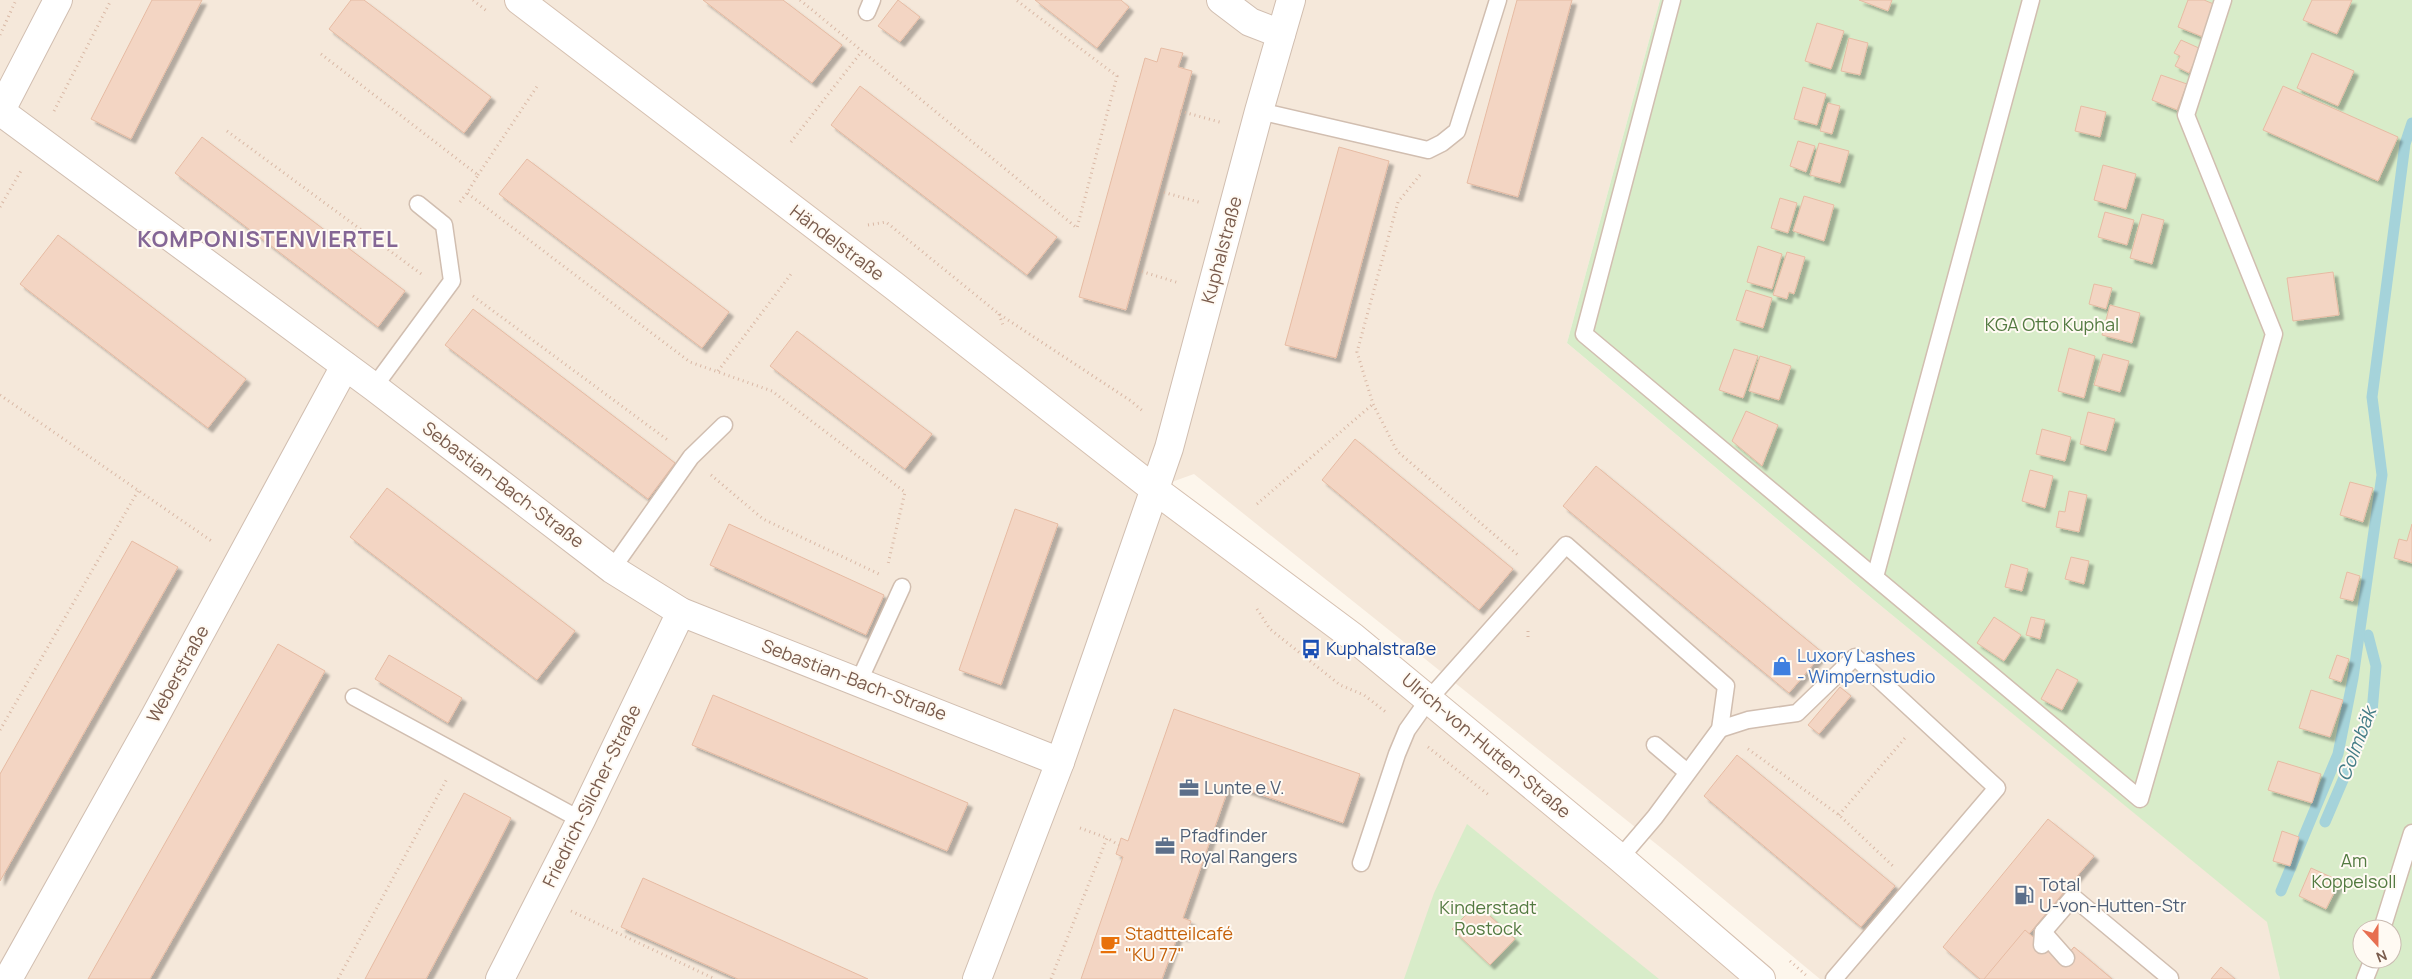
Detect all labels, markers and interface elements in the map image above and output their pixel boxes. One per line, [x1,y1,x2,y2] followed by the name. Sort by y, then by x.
[1195,193,1247,306] street label: Kuphalstraße
[785,199,890,286] street label: Händelstraße
[137,224,399,254] district label: KOMPONISTENVIERTEL
[1985,312,2119,336] park label: KGA Otto Kuphal
[418,416,589,553] street label: Sebastian-Bach-Straße
[141,621,214,726] street label: Weberstraße
[758,633,950,725] street label: Sebastian-Bach-Straße
[1326,636,1436,660] place label: Kuphalstraße
[1300,638,1322,660] bus stop icon: Kuphalstraße
[1797,643,1935,688] place label: Luxory Lashes - Wimpernstudio
[1771,655,1793,677] shop icon: Luxory Lashes - Wimpernstudio
[1397,667,1576,823] street label: Ulrich-von-Hutten-Straße
[536,700,646,891] street label: Friedrich-Silcher-Straße
[2330,701,2383,784] water label: Colmbäk
[1204,775,1285,799] place label: Lunte e.V.
[1178,777,1200,799] office icon: Lunte e.V.
[1180,823,1297,868] place label: Pfadfinder Royal Rangers
[1154,835,1176,857] office icon: Pfadfinder Royal Rangers
[2311,848,2397,893] park label: Am Koppelsoll
[2039,872,2187,917] place label: Total U-von-Hutten-Str
[2013,884,2035,906] fuel station icon: Total U-von-Hutten-Str
[1439,895,1537,940] park label: Kinderstadt Rostock
[2352,919,2402,969] north arrow
[1125,921,1233,966] place label: Stadtteilcafé "KU 77"
[1099,933,1121,955] cafe icon: Stadtteilcafé "KU 77"
[2374,946,2390,967] text: N

